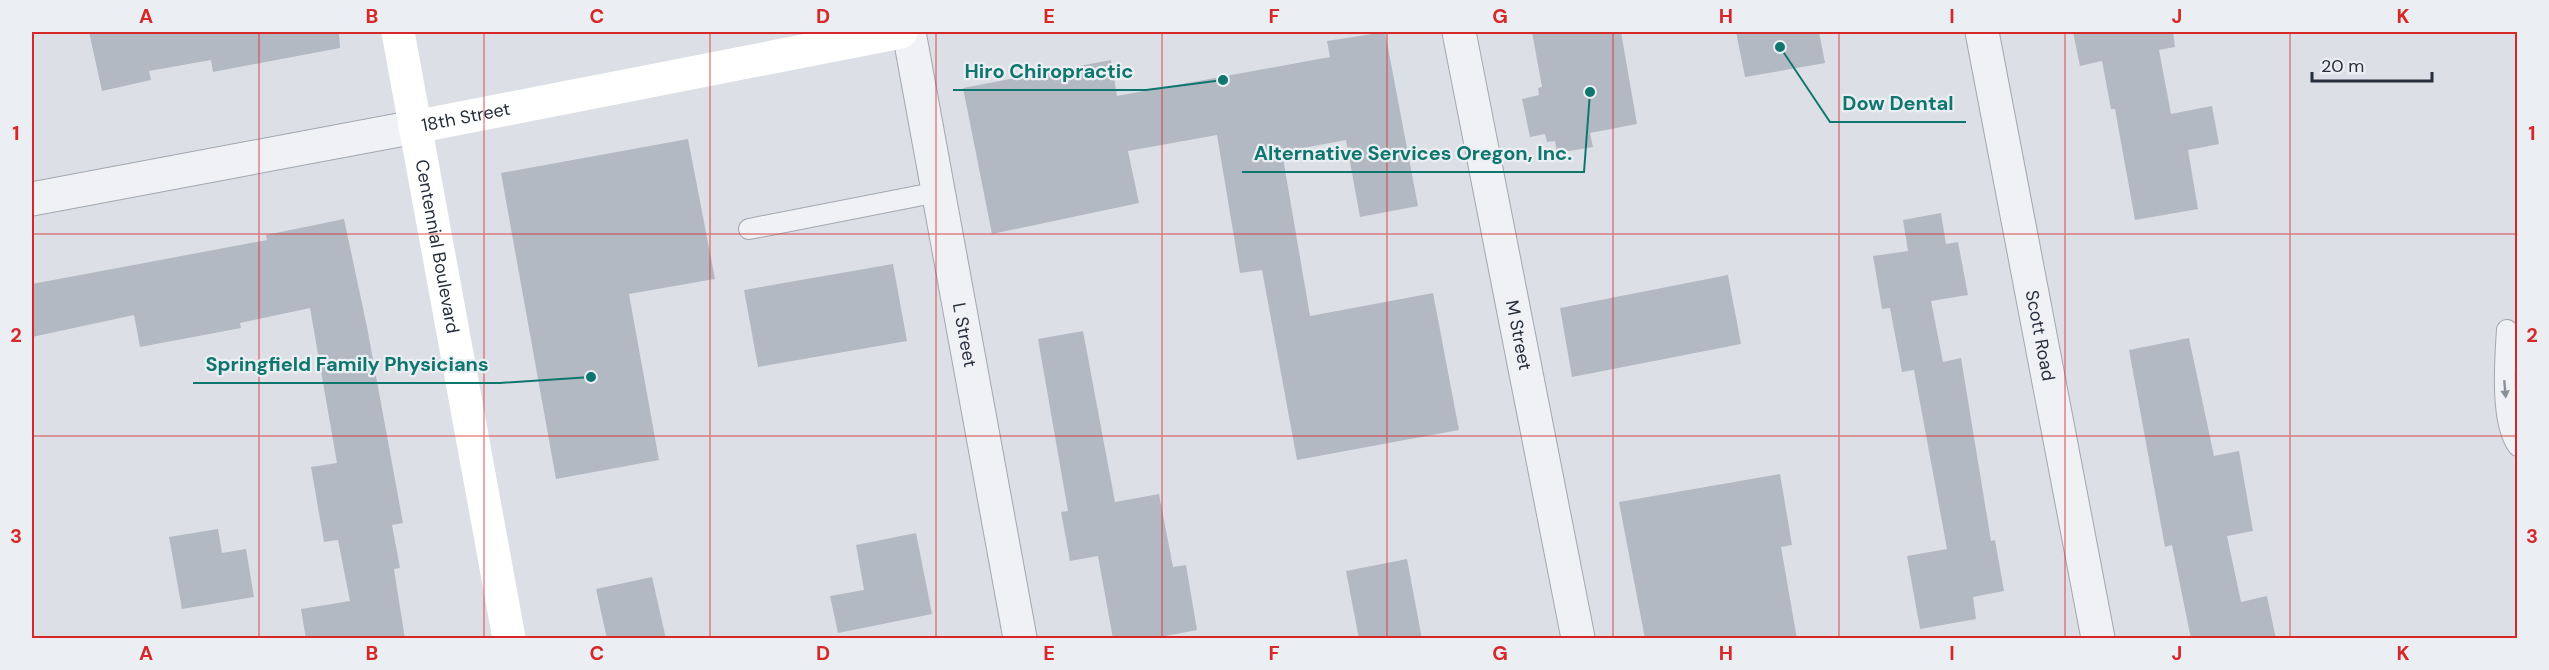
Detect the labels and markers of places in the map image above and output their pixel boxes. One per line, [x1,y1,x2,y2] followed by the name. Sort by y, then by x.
[953,52,1146,90] callout: Hiro Chiropractic
[1830,84,1966,122] callout: Dow Dental
[1242,134,1584,172] callout: Alternative Services Oregon, Inc.
[193,345,500,383] callout: Springfield Family Physicians

